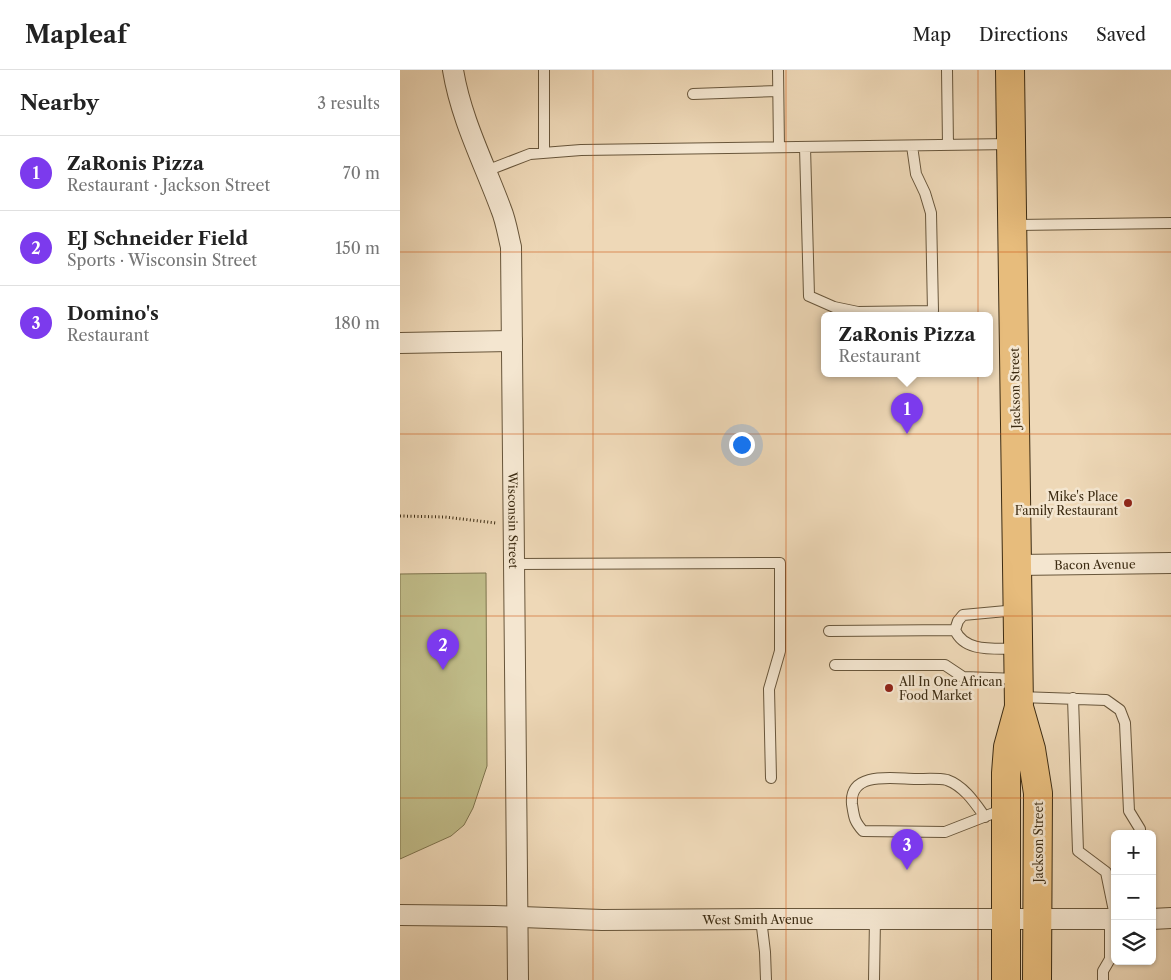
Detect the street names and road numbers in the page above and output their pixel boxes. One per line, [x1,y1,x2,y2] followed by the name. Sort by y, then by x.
[1007,347,1023,431] street label: Jackson Street
[506,471,522,570] street label: Wisconsin Street
[1054,556,1136,572] street label: Bacon Avenue
[1031,801,1046,884] street label: Jackson Street
[702,911,814,927] street label: West Smith Avenue

